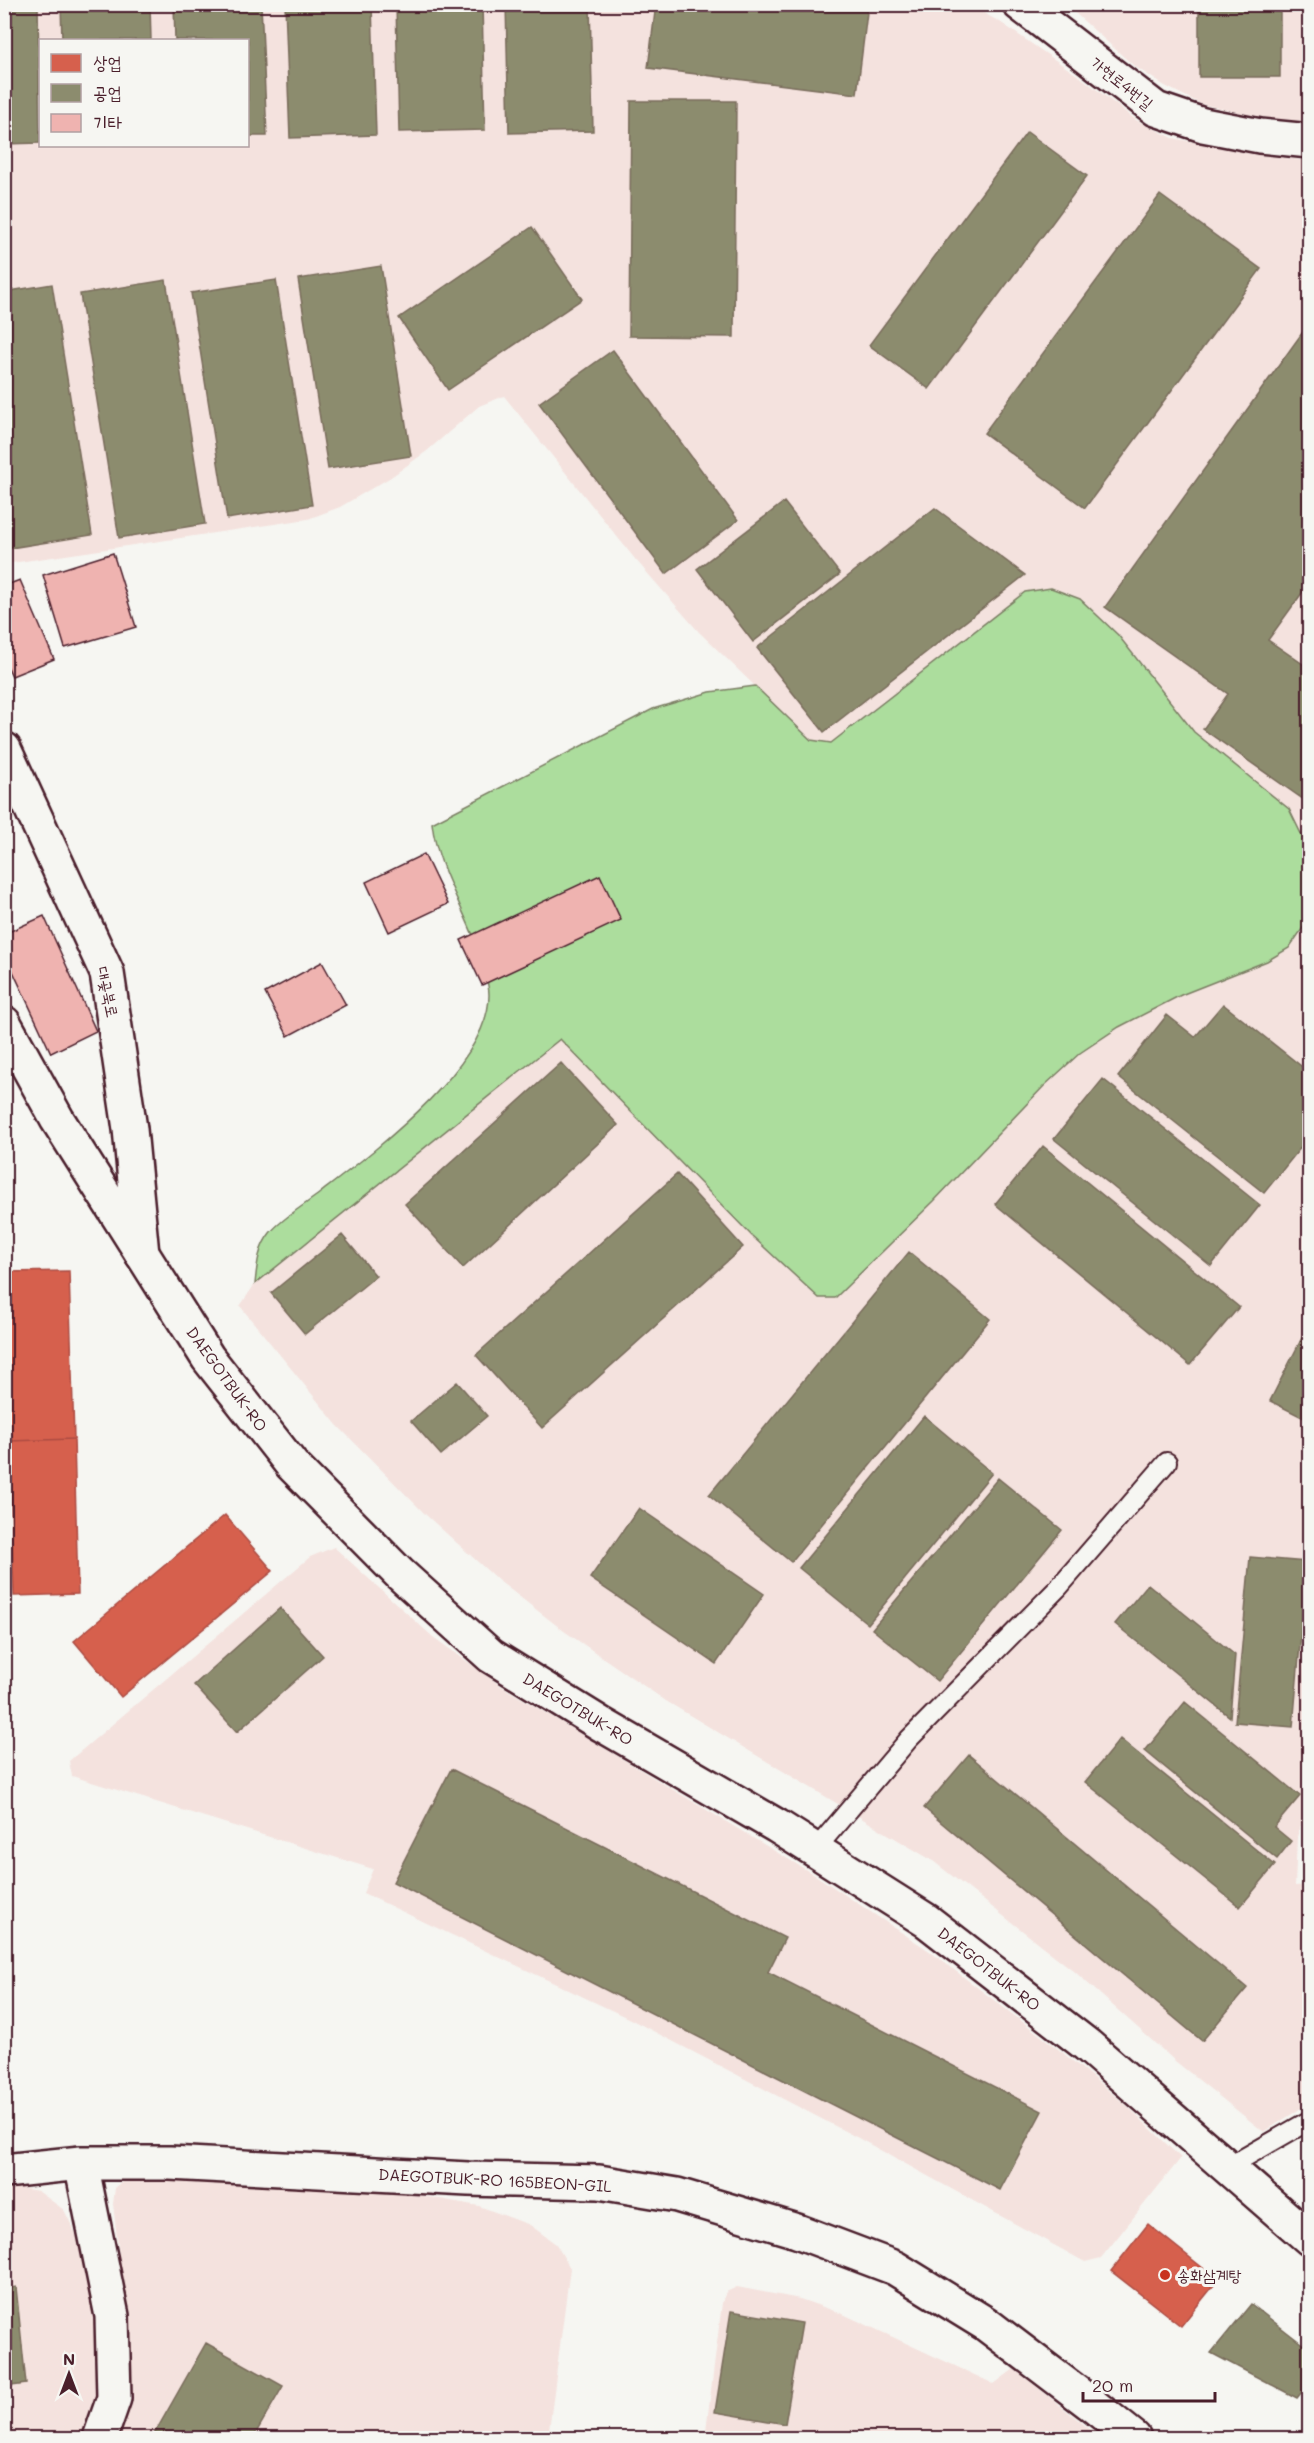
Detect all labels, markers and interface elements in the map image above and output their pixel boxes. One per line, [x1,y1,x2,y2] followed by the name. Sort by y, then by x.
[39,39,249,147] legend
[93,50,122,74] text: 상업
[1087,52,1158,114] street label: 가현로4번길
[93,80,122,104] text: 공업
[93,110,122,134] text: 기타
[93,965,124,1019] street label: 대곶북로
[182,1322,273,1435] street label: DAEGOTBUK-RO
[519,1667,637,1750] street label: DAEGOTBUK-RO
[934,1922,1045,2015] street label: DAEGOTBUK-RO
[378,2163,613,2196] street label: DAEGOTBUK-RO 165BEON-GIL
[1177,2264,1242,2285] place label: 송화삼계탕
[1158,2268,1172,2282] marker: 송화삼계탕
[39,2344,99,2404] north arrow
[63,2348,75,2369] text: N
[1083,2365,1215,2403] scale bar
[1092,2373,1133,2397] text: 20 m

